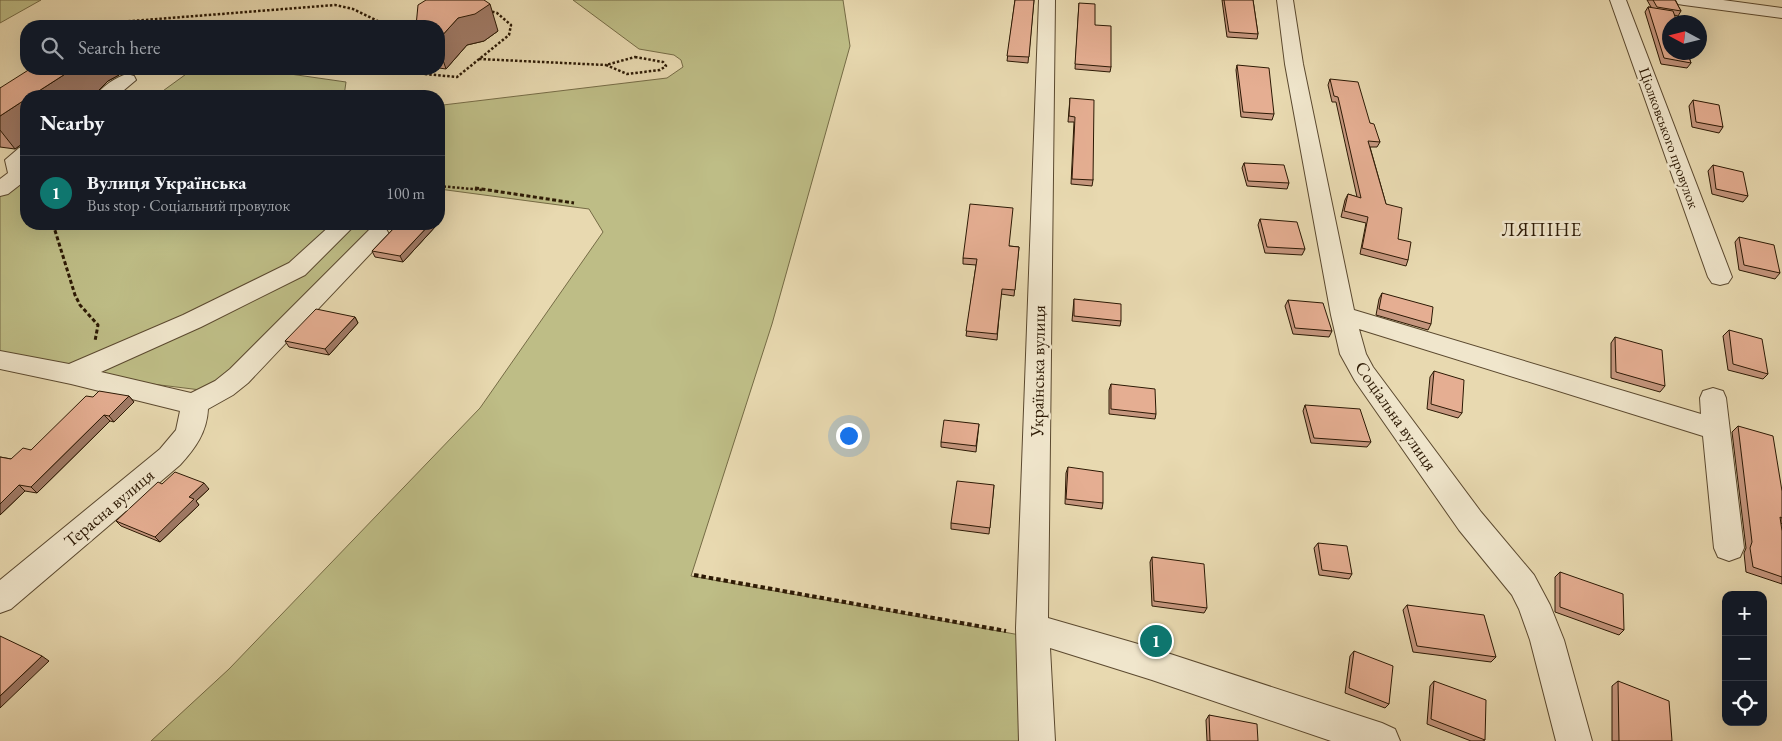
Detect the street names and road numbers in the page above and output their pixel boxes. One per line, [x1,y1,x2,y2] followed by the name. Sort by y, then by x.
[1635,65,1704,211] street label: Ціолковського провулок
[1025,305,1050,438] street label: Українська вулиця
[1350,356,1443,475] street label: Соціальна вулиця
[59,463,159,552] street label: Терасна вулиця

